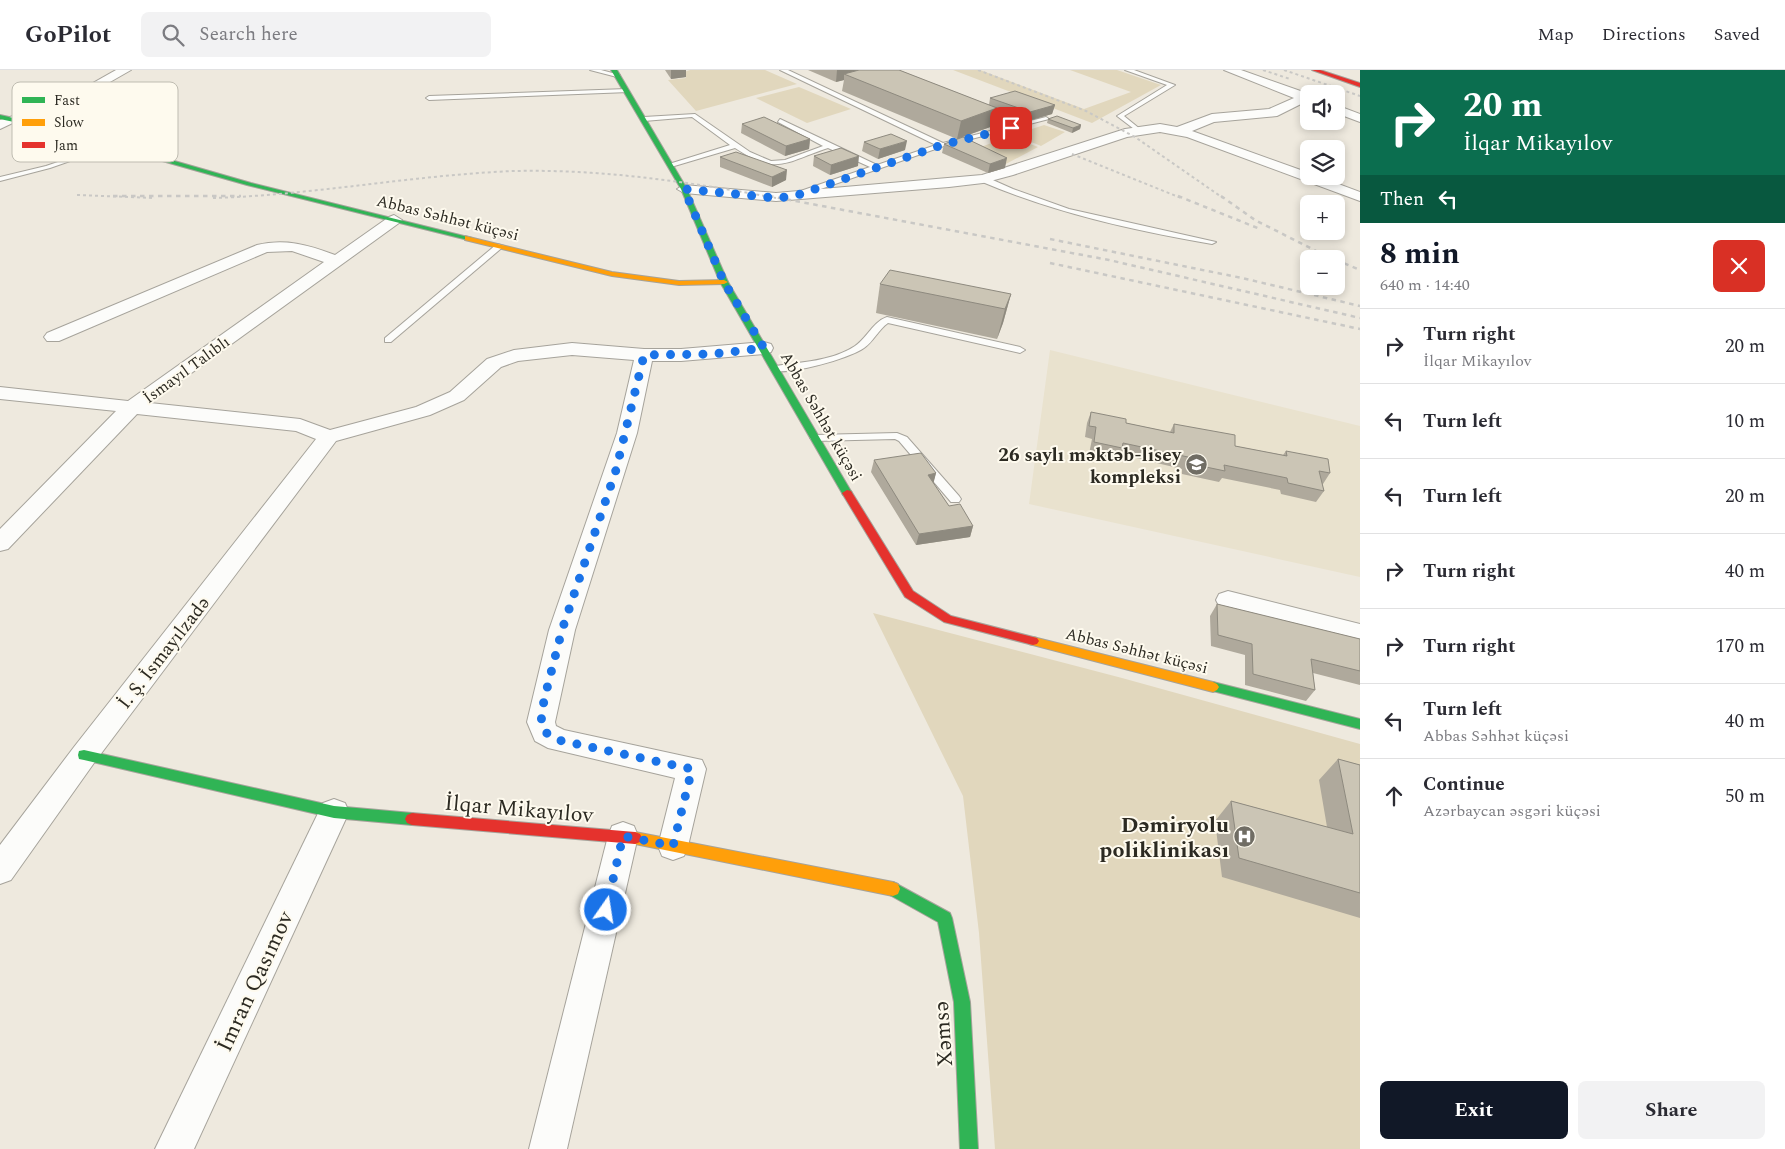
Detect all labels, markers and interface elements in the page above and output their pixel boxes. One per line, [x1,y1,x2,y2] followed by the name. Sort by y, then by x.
[141,12,491,57] search box
[25,17,111,53] text: GoPilot
[199,20,298,49] text: Search here
[159,21,187,49] icon: search
[1538,21,1574,48] text: Map
[1602,21,1686,48] text: Directions
[1714,21,1760,48] text: Saved
[1463,79,1543,132] text: 20 m
[12,82,178,162] legend
[1300,85,1345,295] map controls
[1300,85,1345,130] button: sound
[54,90,80,111] text: Fast
[1380,90,1445,155] icon: right
[990,107,1032,149] pin
[54,112,84,133] text: Slow
[997,114,1025,142] icon: arrive
[1463,127,1612,160] text: İlqar Mikayılov
[54,135,78,156] text: Jam
[1300,140,1345,185] button: layers
[1380,185,1424,214] text: Then
[1434,185,1462,213] icon: left
[374,189,522,247] street label: Abbas Səhhət küçəsi
[1300,195,1345,240] button: +
[1380,231,1460,277] text: 8 min
[1713,240,1765,292] button: close
[1300,250,1345,295] button: −
[1380,273,1470,297] text: 640 m · 14:40
[1423,320,1516,349] text: Turn right
[138,330,235,410] street label: İsmayıl Talıblı
[1380,332,1408,360] icon: right
[1725,332,1765,361] text: 20 m
[774,347,868,486] street label: Abbas Səhhət küçəsi
[1423,349,1532,373] text: İlqar Mikayılov
[1380,407,1408,435] icon: left
[1423,407,1502,436] text: Turn left
[1725,407,1765,436] text: 10 m
[998,441,1182,492] place label: 26 saylı məktəb-lisey kompleksi
[1185,453,1209,477] school or university icon: 26 saylı məktəb-lisey kompleksi
[1380,482,1408,510] icon: left
[1423,482,1502,511] text: Turn left
[1725,482,1765,511] text: 20 m
[1380,557,1408,585] icon: right
[1423,557,1516,586] text: Turn right
[1725,557,1765,586] text: 40 m
[111,590,218,716] street label: İ. Ş. İsmayılzadə
[1063,622,1211,680] street label: Abbas Səhhət küçəsi
[1380,632,1408,660] icon: right
[1423,632,1516,661] text: Turn right
[1715,632,1765,661] text: 170 m
[1423,695,1502,724] text: Turn left
[1380,707,1408,735] icon: left
[1725,707,1765,736] text: 40 m
[1423,724,1569,748] text: Abbas Səhhət küçəsi
[1423,770,1505,799] text: Continue
[1380,782,1408,810] icon: ahead
[1725,782,1765,811] text: 50 m
[443,787,596,833] street label: İlqar Mikayılov
[1423,799,1601,823] text: Azərbaycan əsgəri küçəsi
[1099,809,1229,867] place label: Dəmiryolu poliklinikası
[1233,825,1257,849] hospital icon: Dəmiryolu poliklinikası
[579,883,631,935] position arrow
[208,905,303,1057] street label: İmran Qasımov
[925,1000,962,1068] street label: Xəmsə
[1380,1081,1568,1139] button: Exit
[1578,1081,1765,1139] button: Share

